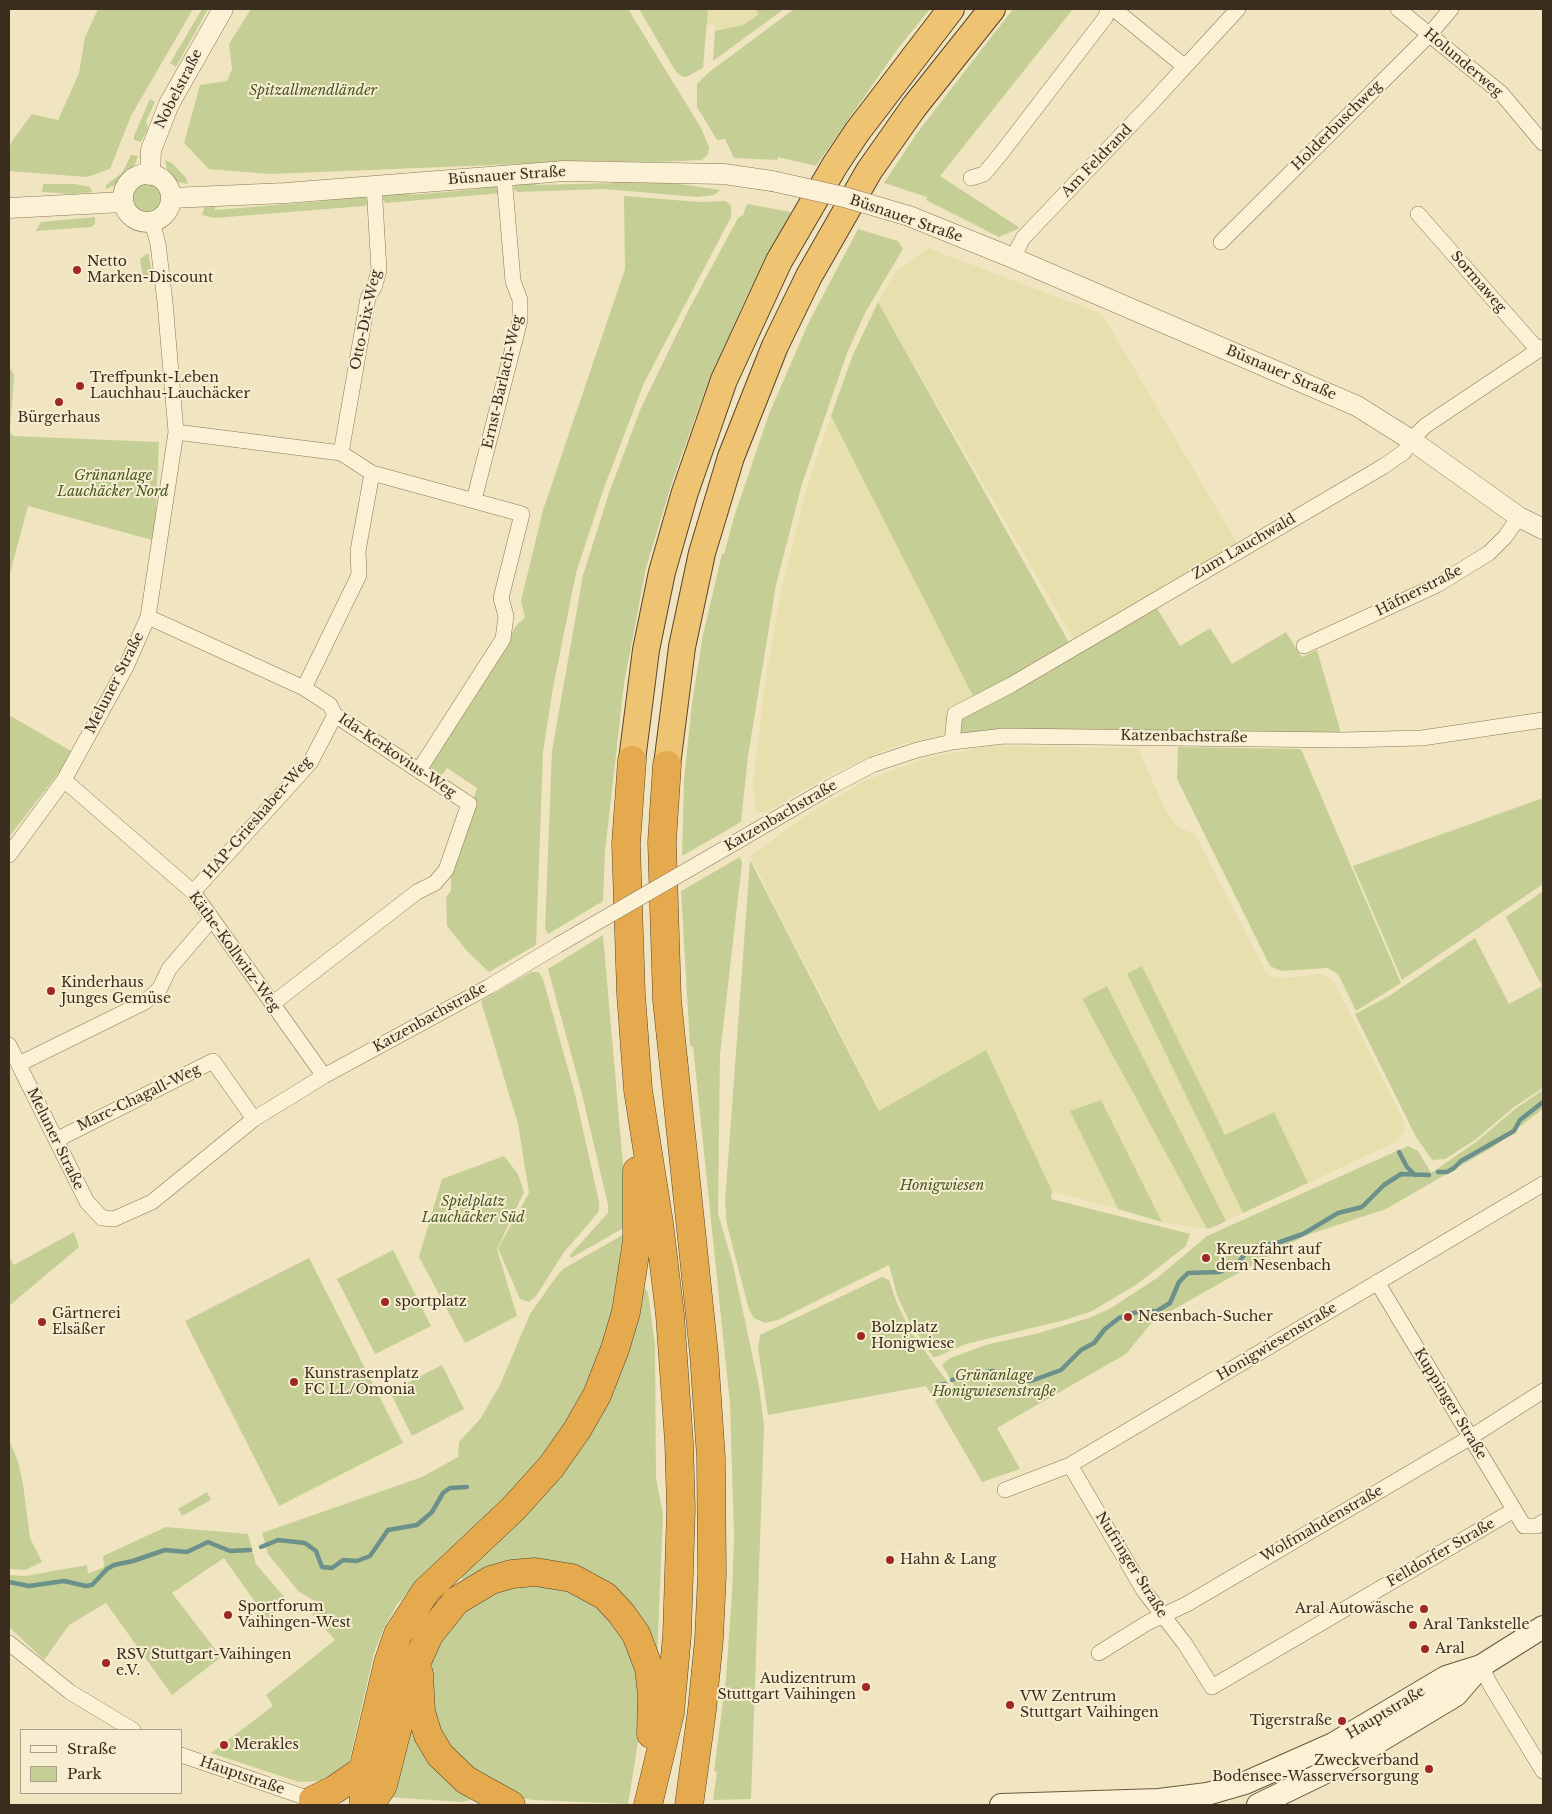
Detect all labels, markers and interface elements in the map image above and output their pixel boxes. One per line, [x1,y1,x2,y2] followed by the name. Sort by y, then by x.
[1420,25,1506,101] street label: Holunderweg
[152,47,206,131] street label: Nobelstraße
[1289,78,1385,174] street label: Holderbuschweg
[249,83,377,99] park label: Spitzallmendländer
[1058,121,1136,201] street label: Am Feldrand
[447,163,567,189] street label: Büsnauer Straße
[847,192,965,246] street label: Büsnauer Straße
[1447,248,1509,316] street label: Sormaweg
[87,254,213,286] place label: Netto Marken-Discount
[71,264,83,276] marker: Netto Marken-Discount
[347,268,385,372] street label: Otto-Dix-Weg
[479,313,527,451] street label: Ernst-Barlach-Weg
[1223,342,1339,404] street label: Büsnauer Straße
[90,370,250,402] place label: Treffpunkt-Leben Lauchhau-Lauchäcker
[74,380,86,392] marker: Treffpunkt-Leben Lauchhau-Lauchäcker
[53,396,65,408] marker: Bürgerhaus
[18,410,100,426] place label: Bürgerhaus
[57,468,169,501] park label: Grünanlage Lauchäcker Nord
[1189,511,1299,583] street label: Zum Lauchwald
[1373,562,1465,620] street label: Häfnerstraße
[82,630,148,736] street label: Meluner Straße
[335,710,459,802] street label: Ida-Kerkovius-Weg
[1120,727,1248,747] street label: Katzenbachstraße
[200,754,316,882] street label: HAP-Grieshaber-Weg
[722,777,840,855] street label: Katzenbachstraße
[185,889,283,1015] street label: Käthe-Kollwitz-Weg
[61,975,171,1008] place label: Kinderhaus Junges Gemüse
[370,980,490,1056] street label: Katzenbachstraße
[45,985,57,997] marker: Kinderhaus Junges Gemüse
[75,1061,203,1135] street label: Marc-Chagall-Weg
[23,1085,87,1193] street label: Meluner Straße
[900,1178,984,1194] park label: Honigwiesen
[421,1194,525,1226] park label: Spielplatz Lauchäcker Süd
[1216,1242,1331,1274] place label: Kreuzfahrt auf dem Nesenbach
[1200,1252,1212,1264] marker: Kreuzfahrt auf dem Nesenbach
[395,1294,467,1310] place label: sportplatz
[379,1296,391,1308] marker: sportplatz
[1214,1300,1340,1384] street label: Honigwiesenstraße
[52,1306,121,1338] place label: Gärtnerei Elsäßer
[1138,1309,1273,1325] place label: Nesenbach-Sucher
[1122,1311,1134,1323] marker: Nesenbach-Sucher
[36,1316,48,1328] marker: Gärtnerei Elsäßer
[871,1320,955,1352] place label: Bolzplatz Honigwiese
[855,1330,867,1342] marker: Bolzplatz Honigwiese
[1410,1345,1490,1463] street label: Kuppinger Straße
[304,1366,419,1398] place label: Kunstrasenplatz FC LL/Omonia
[932,1368,1056,1400] park label: Grünanlage Honigwiesenstraße
[288,1376,300,1388] marker: Kunstrasenplatz FC LL/Omonia
[1258,1482,1386,1566] street label: Wolfmahdenstraße
[1092,1509,1170,1621] street label: Nufringer Straße
[1384,1515,1498,1591] street label: Felldorfer Straße
[900,1552,996,1568] place label: Hahn & Lang
[884,1554,896,1566] marker: Hahn & Lang
[238,1599,351,1631] place label: Sportforum Vaihingen-West
[1295,1601,1414,1617] place label: Aral Autowäsche
[1418,1603,1430,1615] marker: Aral Autowäsche
[222,1609,234,1621] marker: Sportforum Vaihingen-West
[1423,1617,1529,1633] place label: Aral Tankstelle
[1407,1619,1419,1631] marker: Aral Tankstelle
[1435,1641,1465,1657] place label: Aral
[1419,1643,1431,1655] marker: Aral
[116,1647,291,1680] place label: RSV Stuttgart-Vaihingen e.V.
[100,1657,112,1669] marker: RSV Stuttgart-Vaihingen e.V.
[717,1671,856,1704] place label: Audizentrum Stuttgart Vaihingen
[860,1681,872,1693] marker: Audizentrum Stuttgart Vaihingen
[1344,1683,1428,1743] street label: Hauptstraße
[1020,1689,1159,1721] place label: VW Zentrum Stuttgart Vaihingen
[1004,1699,1016,1711] marker: VW Zentrum Stuttgart Vaihingen
[1250,1713,1332,1729] place label: Tigerstraße
[1336,1715,1348,1727] marker: Tigerstraße
[20,1729,182,1794] legend
[234,1737,299,1753] place label: Merakles
[67,1739,117,1758] text: Straße
[218,1739,230,1751] marker: Merakles
[1212,1753,1419,1785] place label: Zweckverband Bodensee-Wasserversorgung
[197,1754,287,1798] street label: Hauptstraße
[1423,1763,1435,1775] marker: Zweckverband Bodensee-Wasserversorgung
[67,1764,102,1783] text: Park

